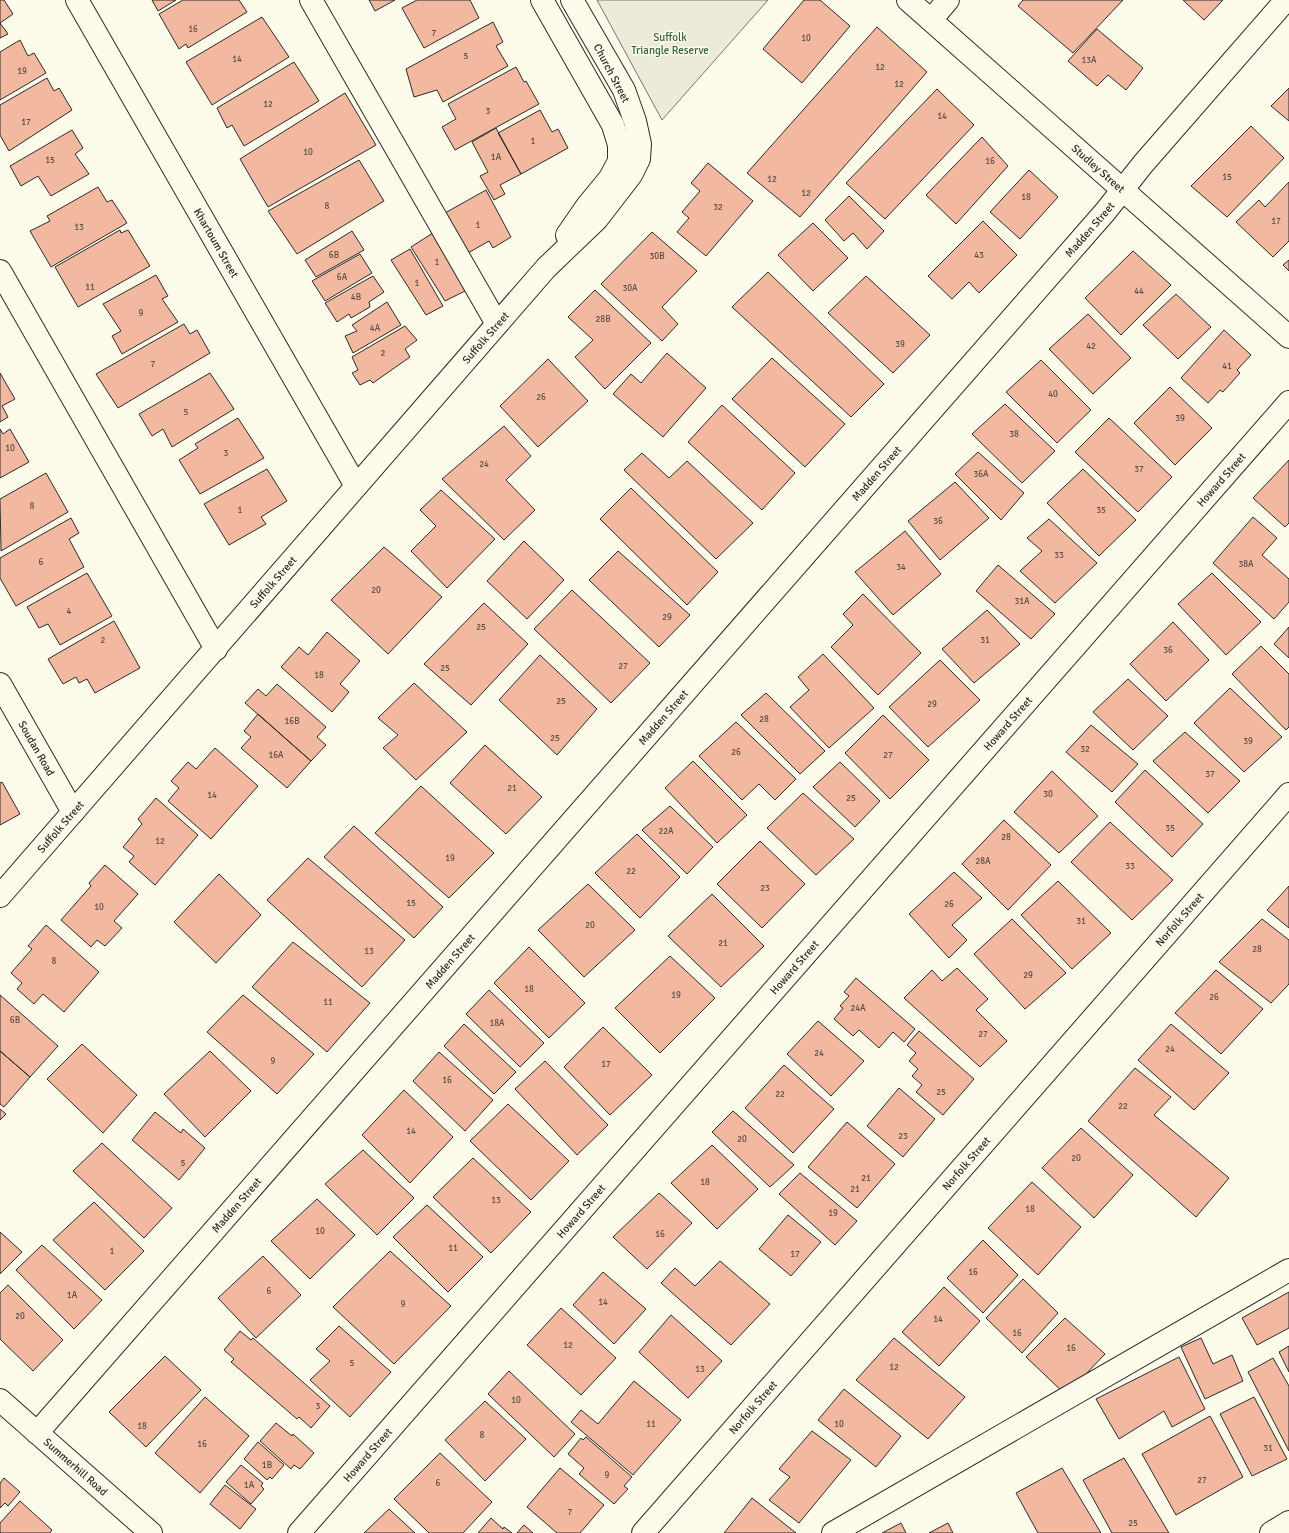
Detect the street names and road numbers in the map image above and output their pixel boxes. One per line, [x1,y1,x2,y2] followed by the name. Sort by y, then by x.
[591,42,633,105] street label: Church Street
[1069,142,1127,196] street label: Studley Street
[1063,199,1118,260] street label: Madden Street
[191,206,241,280] street label: Khartoum Street
[460,309,512,367] street label: Suffolk Street
[849,443,904,504] street label: Madden Street
[1194,450,1249,510] street label: Howard Street
[247,554,300,611] street label: Suffolk Street
[636,687,691,748] street label: Madden Street
[981,694,1035,753] street label: Howard Street
[15,719,57,779] street label: Soudan Road
[35,798,87,856] street label: Suffolk Street
[1153,890,1207,949] street label: Norfolk Street
[423,931,478,992] street label: Madden Street
[768,938,822,997] street label: Howard Street
[940,1134,994,1193] street label: Norfolk Street
[209,1175,264,1235] street label: Madden Street
[554,1182,608,1241] street label: Howard Street
[726,1378,780,1437] street label: Norfolk Street
[341,1425,395,1485] street label: Howard Street
[41,1436,110,1499] street label: Summerhill Road

